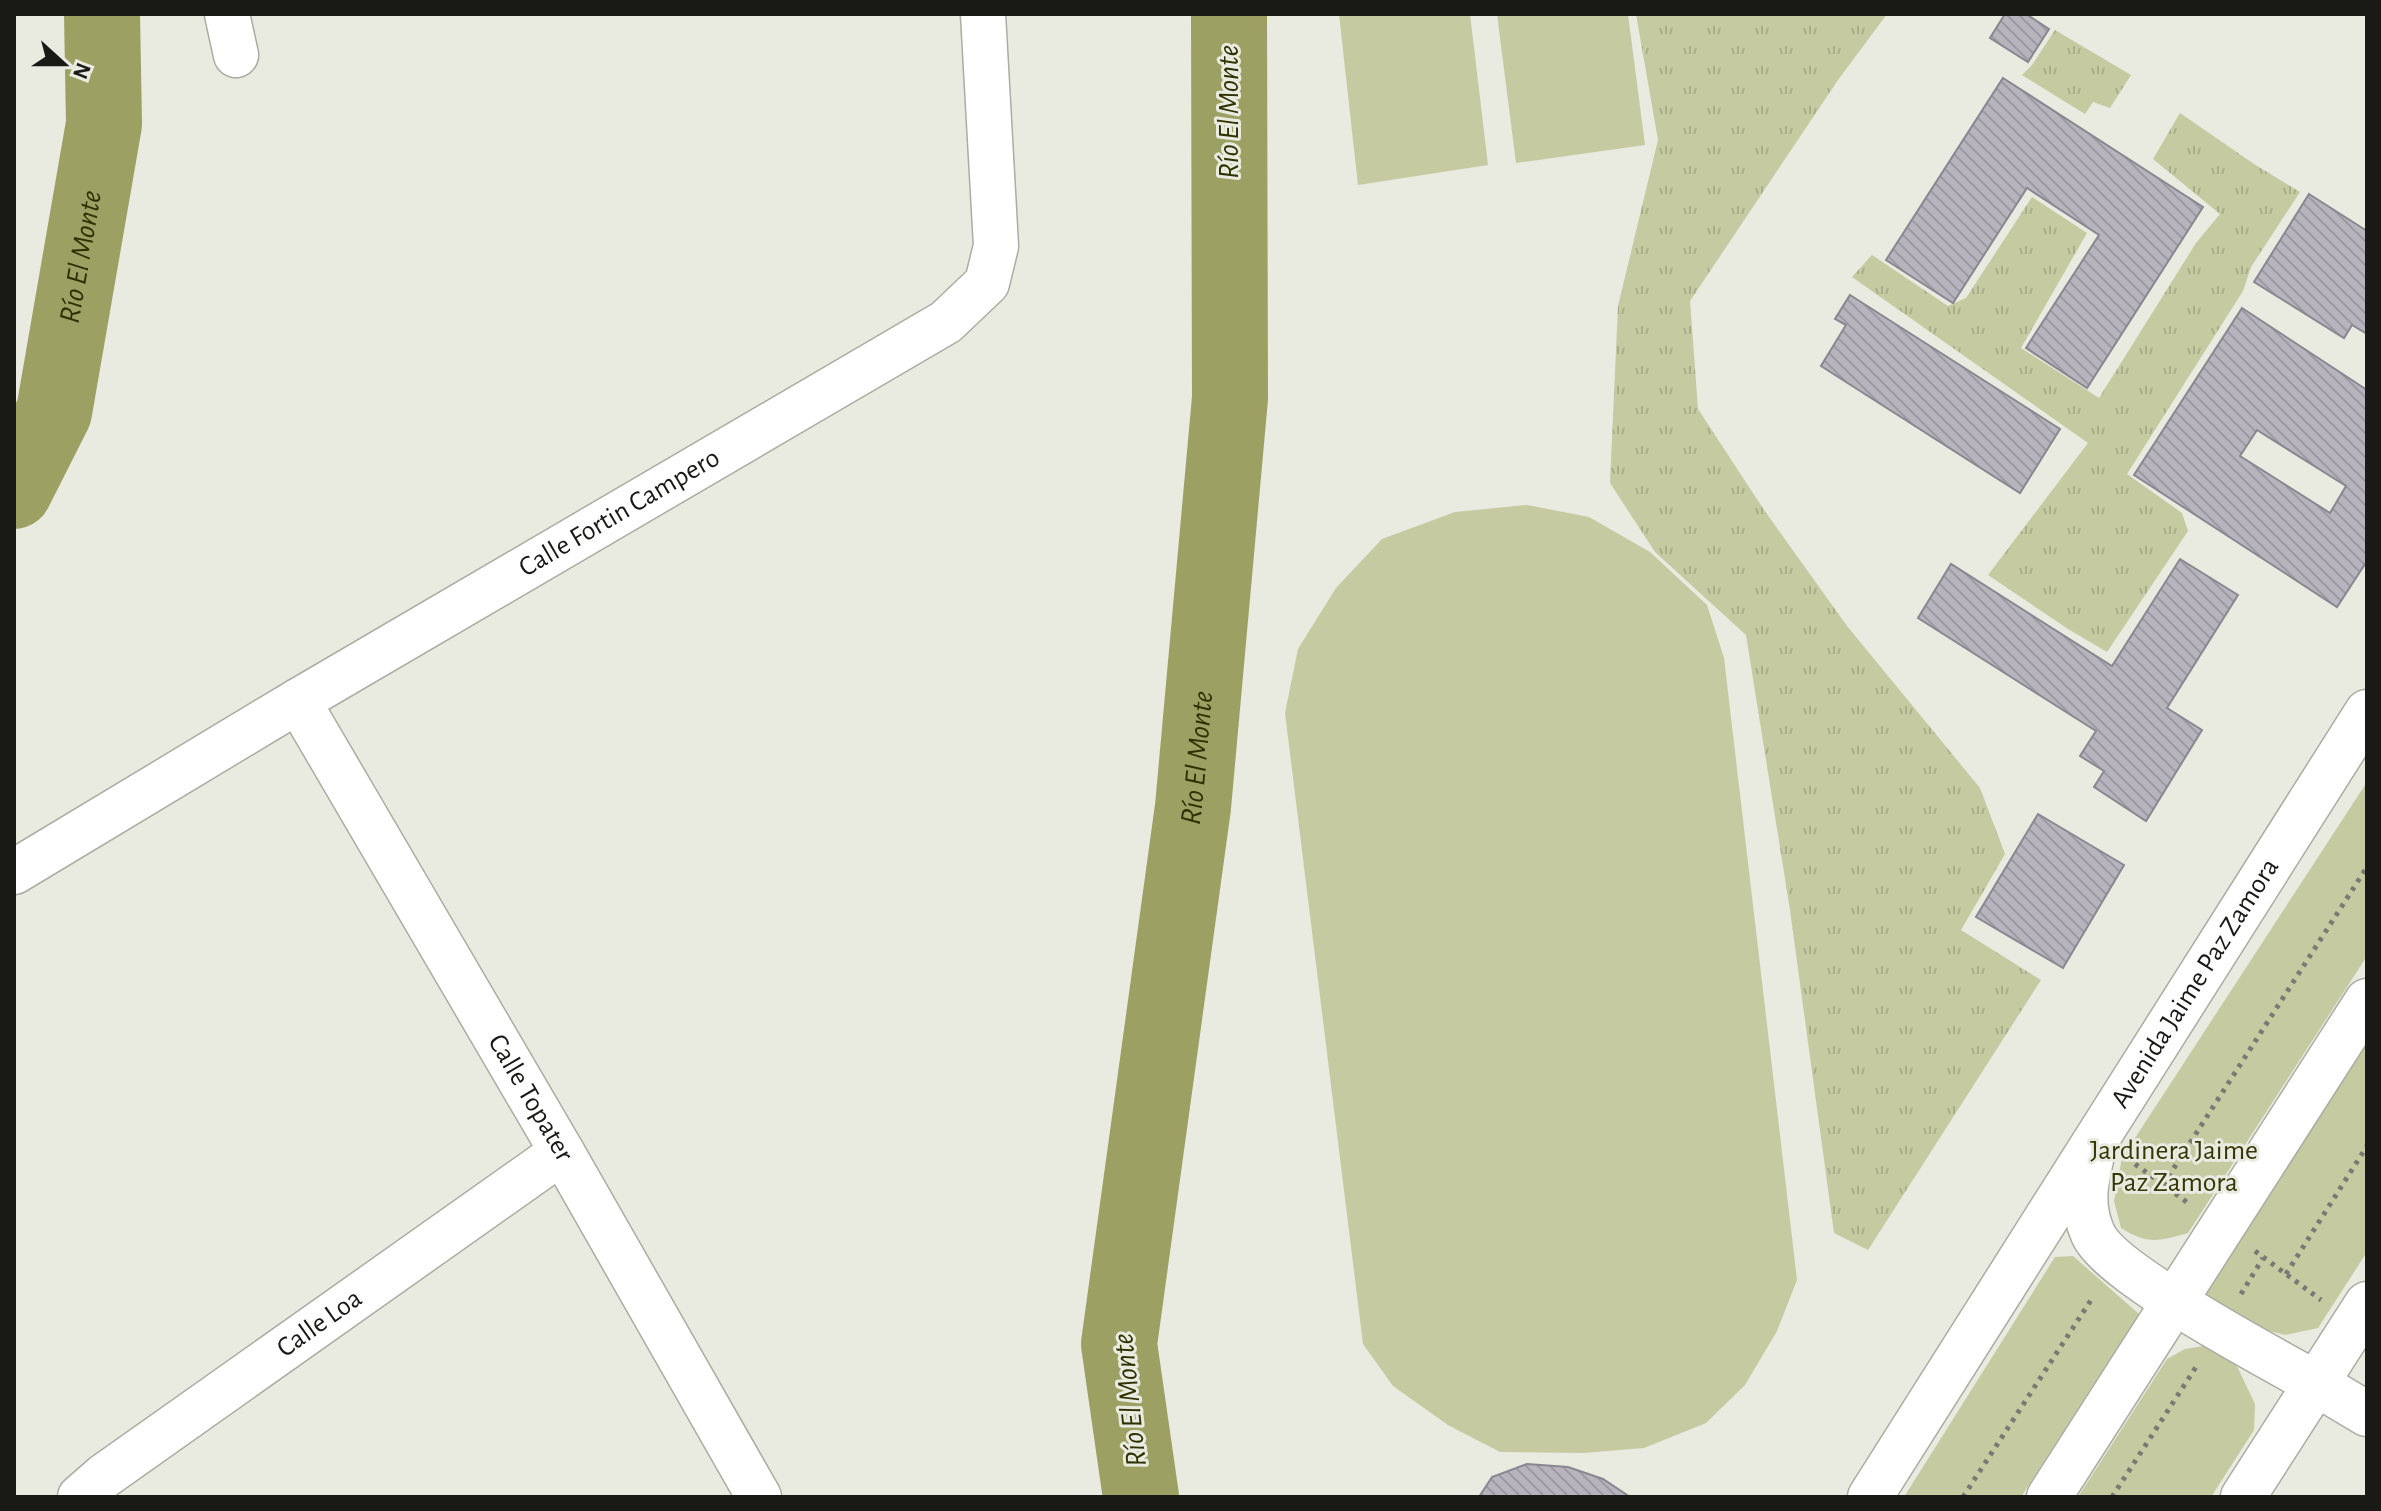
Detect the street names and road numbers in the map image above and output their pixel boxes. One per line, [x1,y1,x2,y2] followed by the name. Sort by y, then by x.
[515,444,725,582] street label: Calle Fortin Campero
[2106,854,2284,1113] street label: Avenida Jaime Paz Zamora
[482,1030,578,1166] street label: Calle Topater
[272,1284,367,1363] street label: Calle Loa

